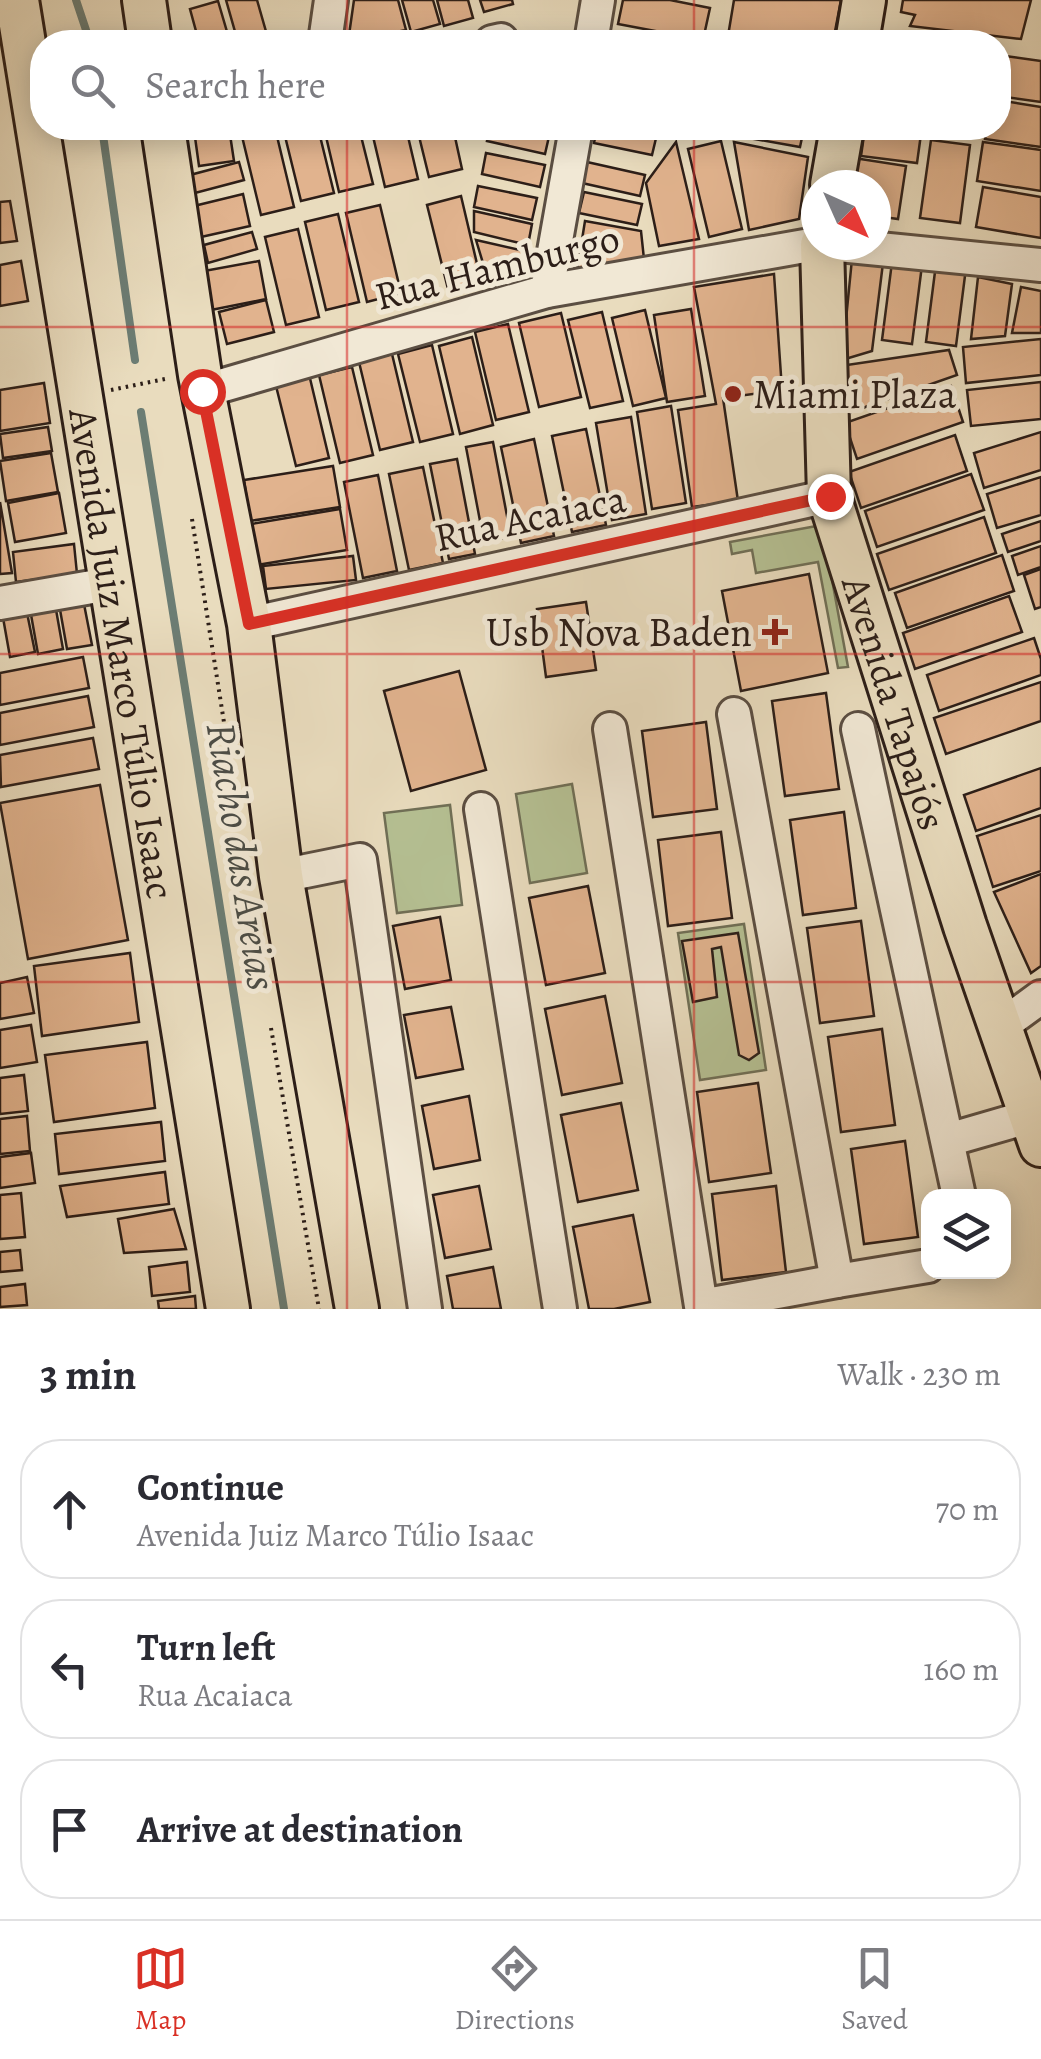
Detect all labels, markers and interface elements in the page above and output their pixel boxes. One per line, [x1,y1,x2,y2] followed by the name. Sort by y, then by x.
[30,30,1011,140] search box
[65,58,120,113] icon: search
[145,59,326,111] text: Search here
[801,170,891,260] north arrow
[369,210,625,324] street label: Rua Hamburgo
[753,367,957,422] place label: Miami Plaza
[180,369,226,415] route start
[722,383,744,405] marker: Miami Plaza
[56,403,189,903] street label: Avenida Juiz Marco Túlio Isaac
[429,471,631,565] street label: Rua Acaiaca
[808,474,854,520] route end
[828,568,960,837] street label: Avenida Tapajós
[486,605,752,660] place label: Usb Nova Baden
[762,619,788,645] marker: Usb Nova Baden
[193,718,291,994] water label: Riacho das Areias
[921,1189,1011,1279] map controls
[921,1189,1011,1279] button: layers
[40,1346,136,1403] text: 3 min
[838,1352,1001,1396] text: Walk · 230 m
[137,1461,284,1513] text: Continue
[42,1482,97,1537] icon: ahead
[936,1487,999,1531] text: 70 m
[137,1513,534,1557] text: Avenida Juiz Marco Túlio Isaac
[137,1621,276,1673] text: Turn left
[42,1642,97,1697] icon: left
[923,1647,999,1691] text: 160 m
[137,1673,293,1717] text: Rua Acaiaca
[42,1802,97,1857] icon: arrive
[137,1803,463,1855] text: Arrive at destination
[133,1941,188,2039] tab: Map
[455,1941,575,2039] tab: Directions
[841,1941,908,2039] tab: Saved

